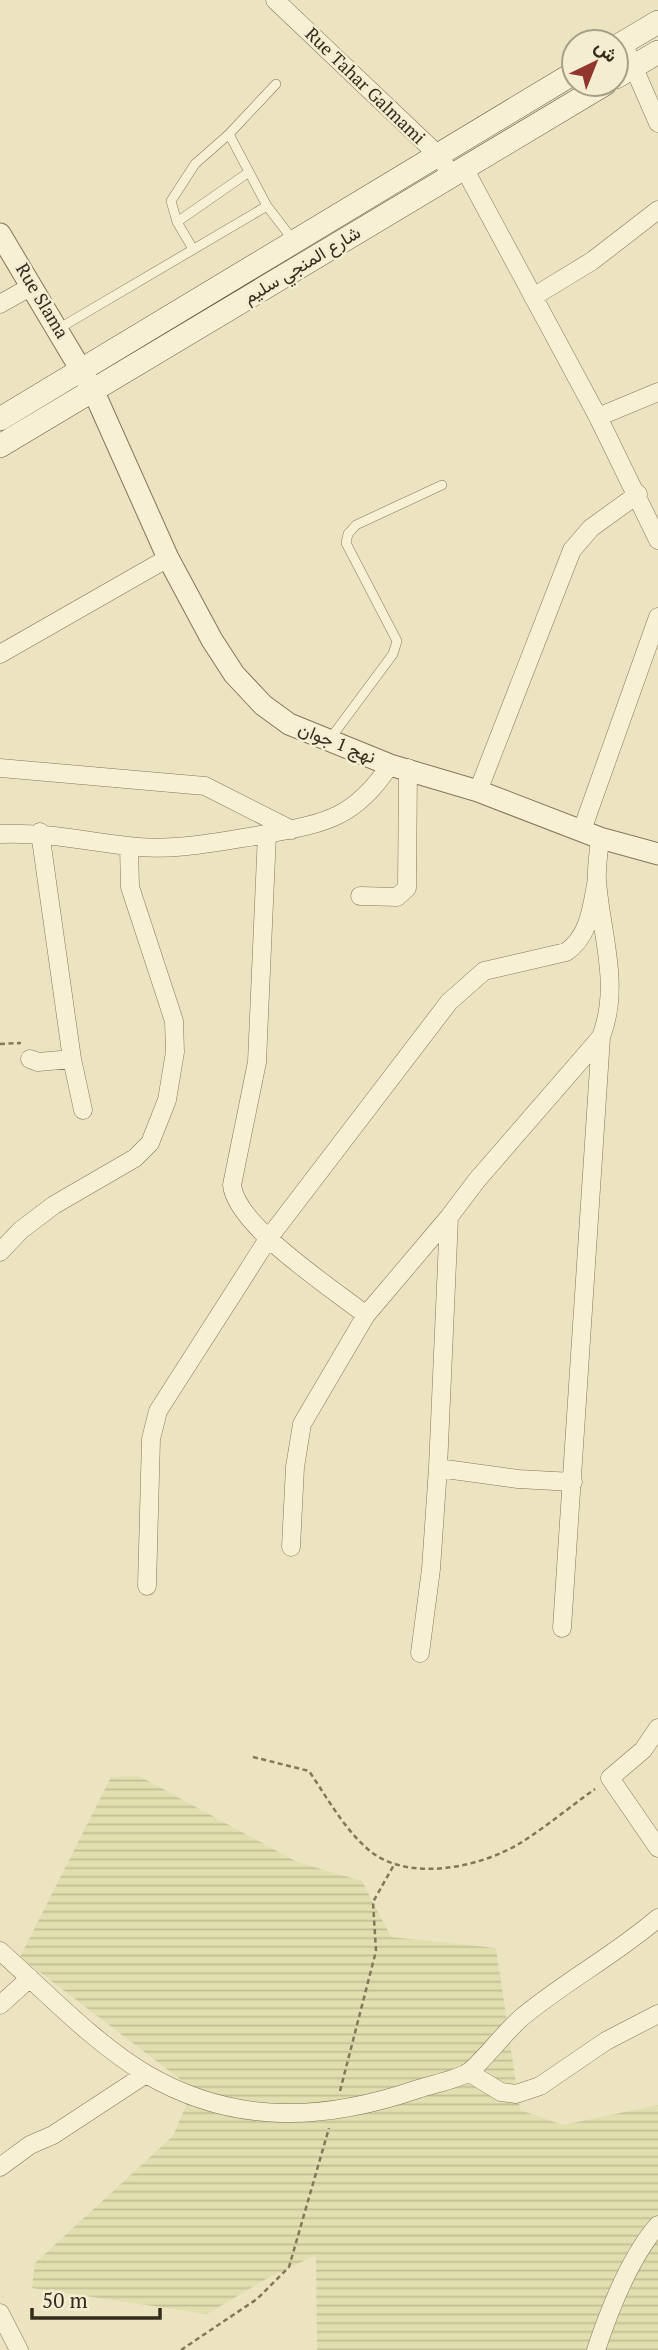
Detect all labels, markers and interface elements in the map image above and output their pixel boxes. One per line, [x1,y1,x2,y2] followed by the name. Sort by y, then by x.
[300,22,431,149] street label: Rue Tahar Galmami
[560,28,630,98] north arrow
[590,33,624,67] text: ش
[239,220,367,312] street label: شارع المنجي سليم
[11,258,75,343] street label: Rue Slama
[295,716,380,769] street label: نهج 1 جوان
[32,2276,159,2320] scale bar
[42,2286,88,2314] text: 50 m

